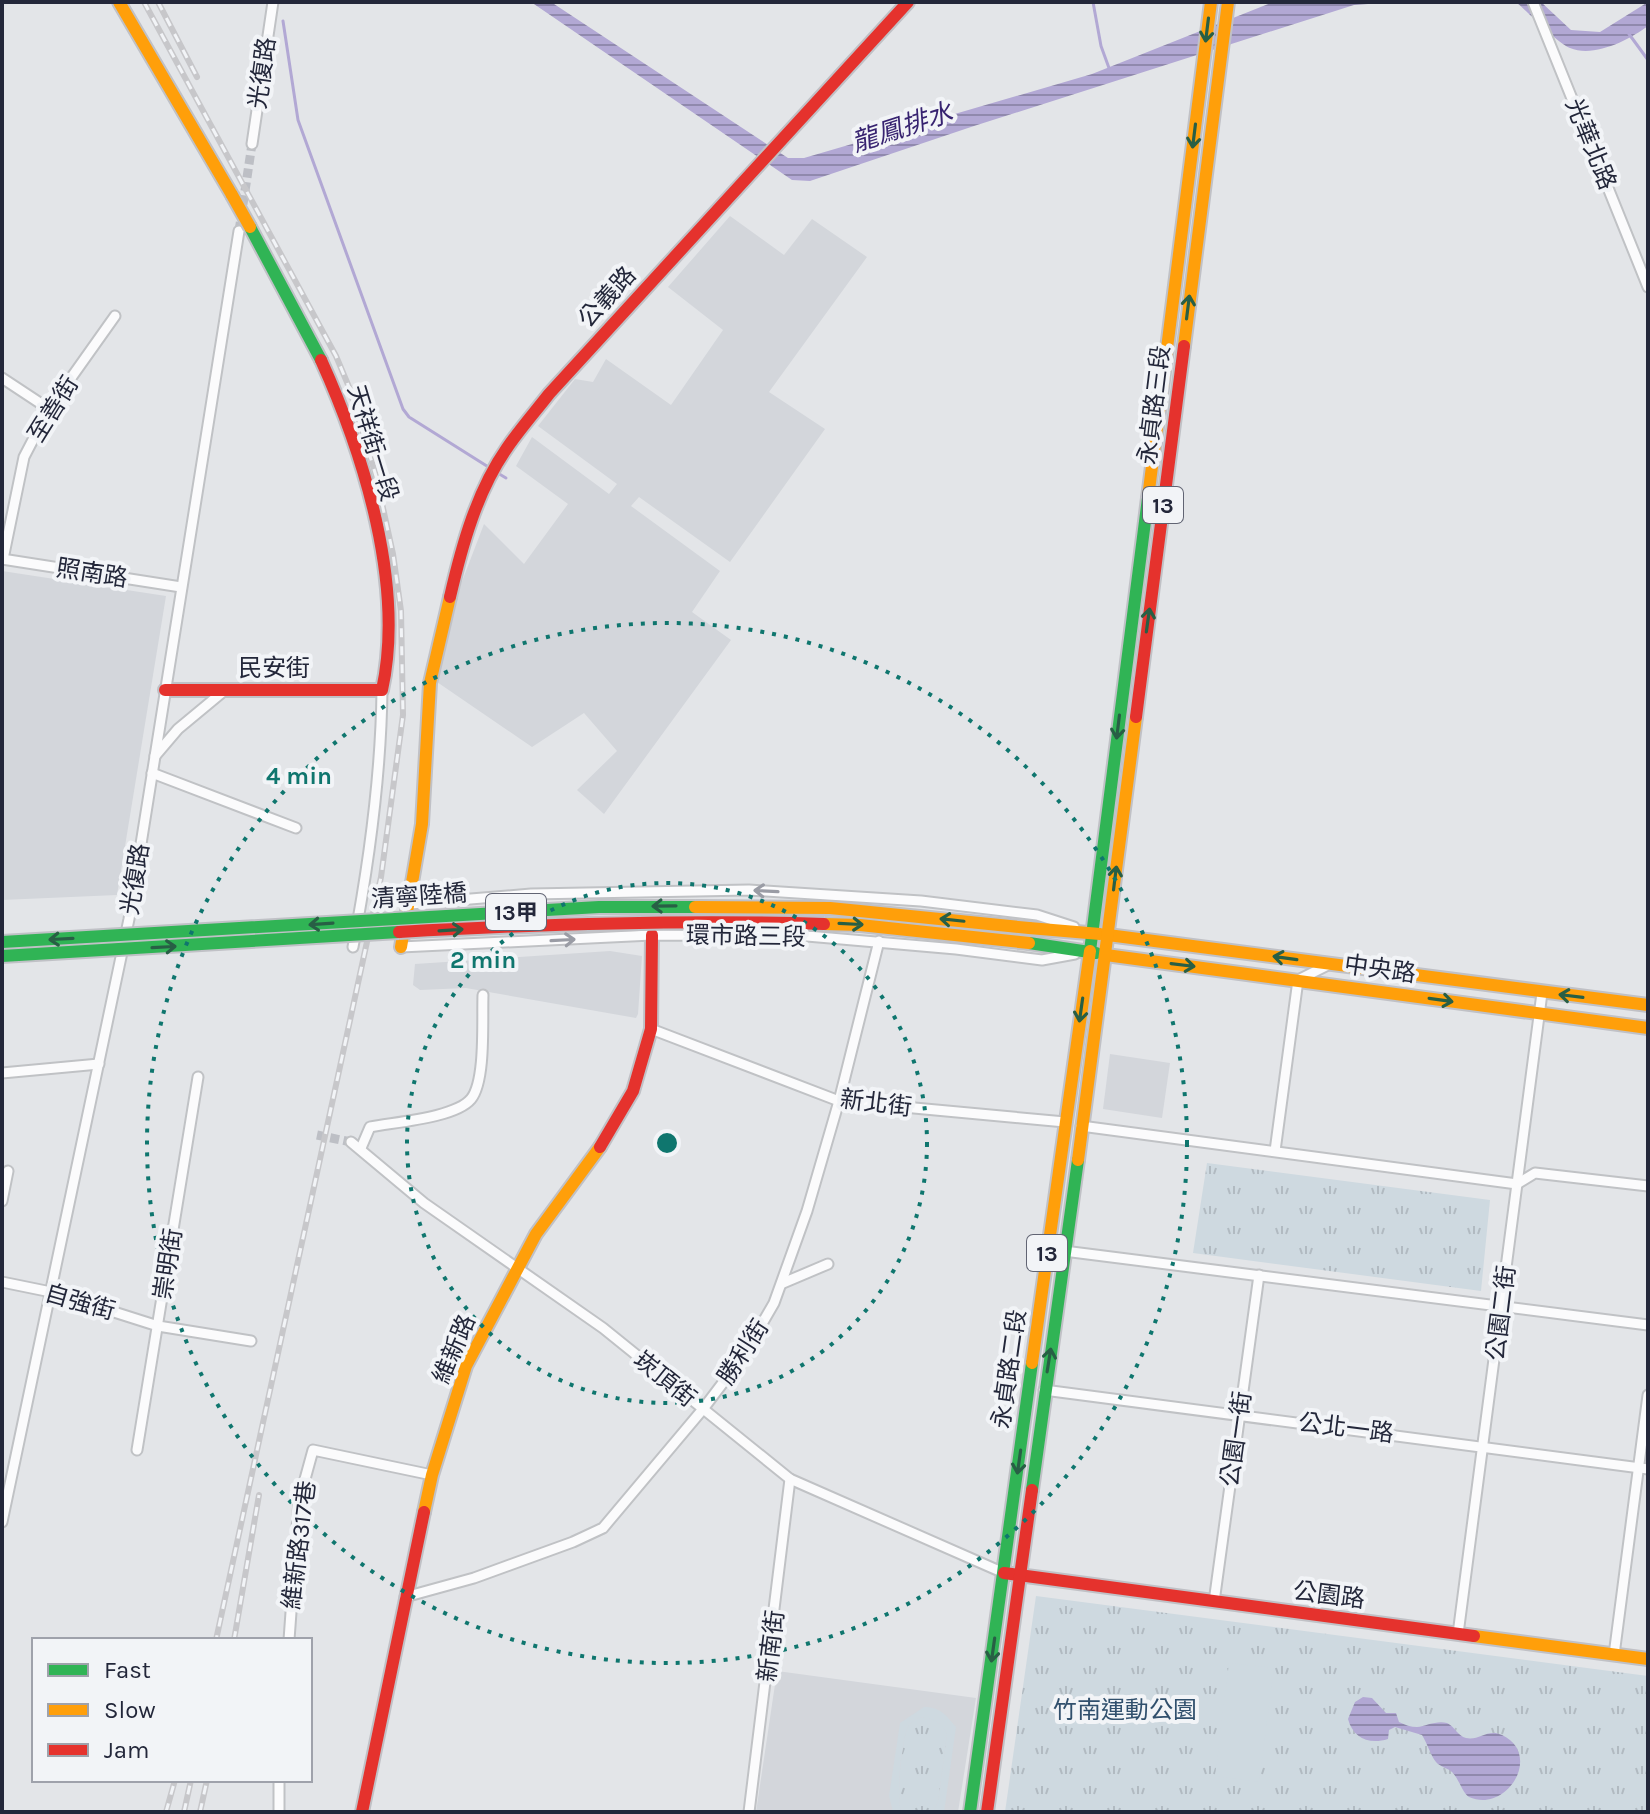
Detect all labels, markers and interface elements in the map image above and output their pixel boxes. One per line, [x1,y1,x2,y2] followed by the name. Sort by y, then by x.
[1199,17,1214,43] one-way arrow
[243,35,281,111] street label: 光復路
[1560,94,1622,194] street label: 光華北路
[848,96,957,158] water label: 龍鳳排水
[1186,122,1201,149] one-way arrow
[573,261,641,333] street label: 公義路
[1181,294,1196,320] one-way arrow
[1133,344,1175,466] street label: 永貞路三段
[22,371,84,447] street label: 至善街
[342,382,404,504] street label: 天祥街一段
[1143,487,1183,523] road number: 13
[54,554,130,592] street label: 照南路
[1141,608,1156,633] one-way arrow
[238,654,310,682] street label: 民安街
[1110,714,1125,739] one-way arrow
[266,762,332,790] text: 4 min
[116,841,154,917] street label: 光復路
[1108,866,1123,891] one-way arrow
[370,879,468,913] street label: 清寧陸橋
[753,883,780,898] one-way arrow
[486,894,546,930] road number: 13甲
[651,898,678,914] one-way arrow
[939,912,966,927] one-way arrow
[308,917,335,932] one-way arrow
[837,917,864,932] one-way arrow
[686,921,806,951] street label: 環市路三段
[437,922,464,937] one-way arrow
[48,932,75,947] one-way arrow
[549,932,576,947] one-way arrow
[150,939,177,954] one-way arrow
[450,946,516,974] text: 2 min
[1273,950,1298,965] one-way arrow
[1342,950,1418,988] street label: 中央路
[1170,958,1195,973] one-way arrow
[1558,988,1584,1003] one-way arrow
[1428,993,1453,1008] one-way arrow
[1073,997,1088,1022] one-way arrow
[839,1085,913,1121] street label: 新北街
[653,1129,681,1157] centre of rings
[149,1226,187,1302] street label: 崇明街
[1027,1235,1067,1271] road number: 13
[1481,1264,1521,1362] street label: 公園二街
[42,1279,118,1325] street label: 自強街
[987,1308,1031,1430] street label: 永貞路二段
[427,1310,481,1388] street label: 維新路
[712,1314,774,1390] street label: 勝利街
[628,1345,702,1413] street label: 崁頂街
[1042,1348,1057,1374] one-way arrow
[1215,1390,1257,1488] street label: 公園一街
[1297,1408,1395,1448] street label: 公北一路
[1011,1449,1026,1474] one-way arrow
[277,1479,321,1611] street label: 維新路317巷
[1292,1577,1366,1613] street label: 公園路
[753,1609,789,1683] street label: 新南街
[985,1637,1000,1663] one-way arrow
[32,1638,312,1782] legend
[104,1656,151,1684] text: Fast
[104,1696,156,1724] text: Slow
[1053,1696,1197,1724] park label: 竹南運動公園
[104,1736,149,1764] text: Jam

